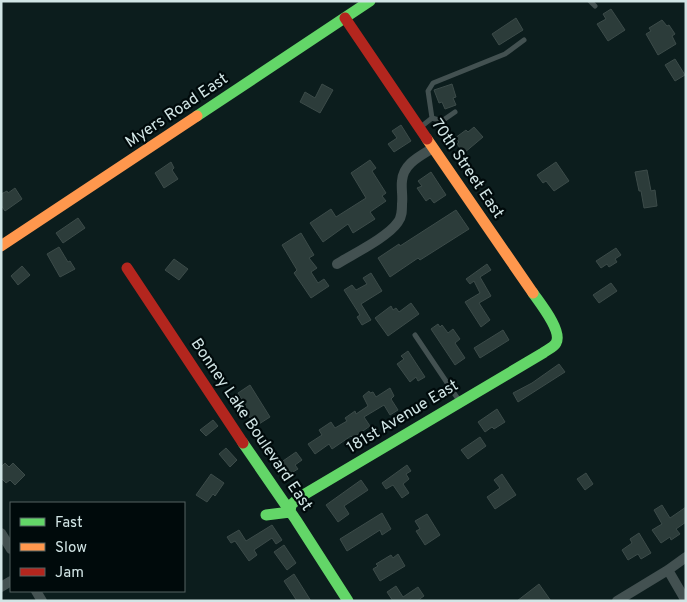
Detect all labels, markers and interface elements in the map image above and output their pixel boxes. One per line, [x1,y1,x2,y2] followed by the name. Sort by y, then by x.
[122,69,232,153] street label: Myers Road East
[426,115,508,223] street label: 70th Street East
[186,335,316,515] street label: Bonney Lake Boulevard East
[344,376,462,458] street label: 181st Avenue East
[10,502,185,592] legend
[55,514,83,533] text: Fast
[55,539,87,558] text: Slow
[55,564,84,583] text: Jam

